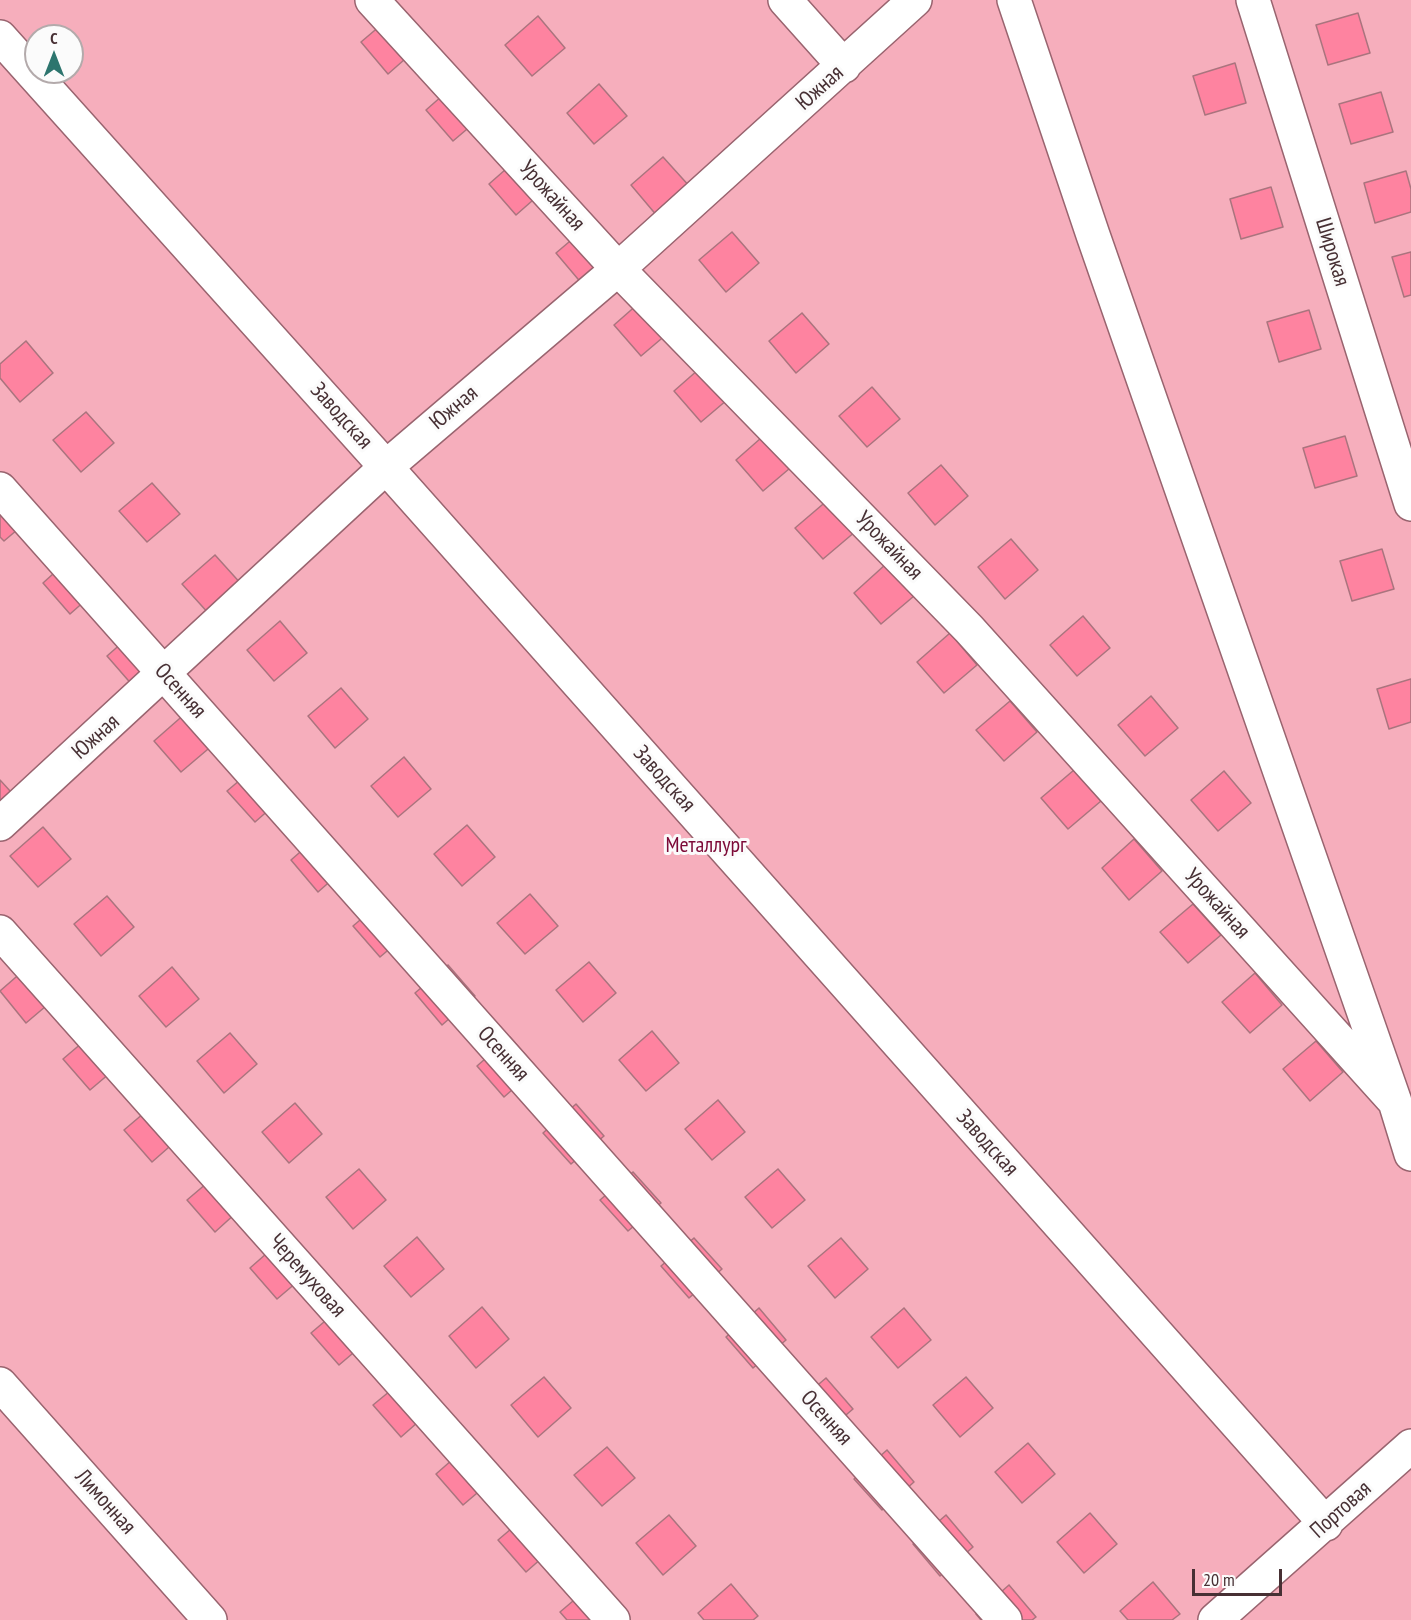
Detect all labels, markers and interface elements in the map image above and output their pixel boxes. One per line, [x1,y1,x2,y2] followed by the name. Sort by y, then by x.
[24,24,84,84] north arrow
[50,28,58,48] text: С
[791,60,849,116] street label: Южная
[514,156,590,236] street label: Урожайная
[1309,215,1355,289] street label: Широкая
[304,377,378,455] street label: Заводская
[425,380,483,436] street label: Южная
[850,506,928,586] street label: Урожайная
[149,658,211,724] street label: Осенняя
[67,709,125,765] street label: Южная
[627,740,701,818] street label: Заводская
[665,833,747,859] park label: Металлург
[1179,864,1255,944] street label: Урожайная
[472,1021,534,1087] street label: Осенняя
[950,1104,1024,1182] street label: Заводская
[263,1229,351,1323] street label: Черемуховая
[795,1385,857,1451] street label: Осенняя
[69,1464,141,1540] street label: Лимонная
[1305,1476,1377,1544] street label: Портовая
[1195,1557,1285,1595] scale bar
[1203,1568,1235,1591] text: 20 m

